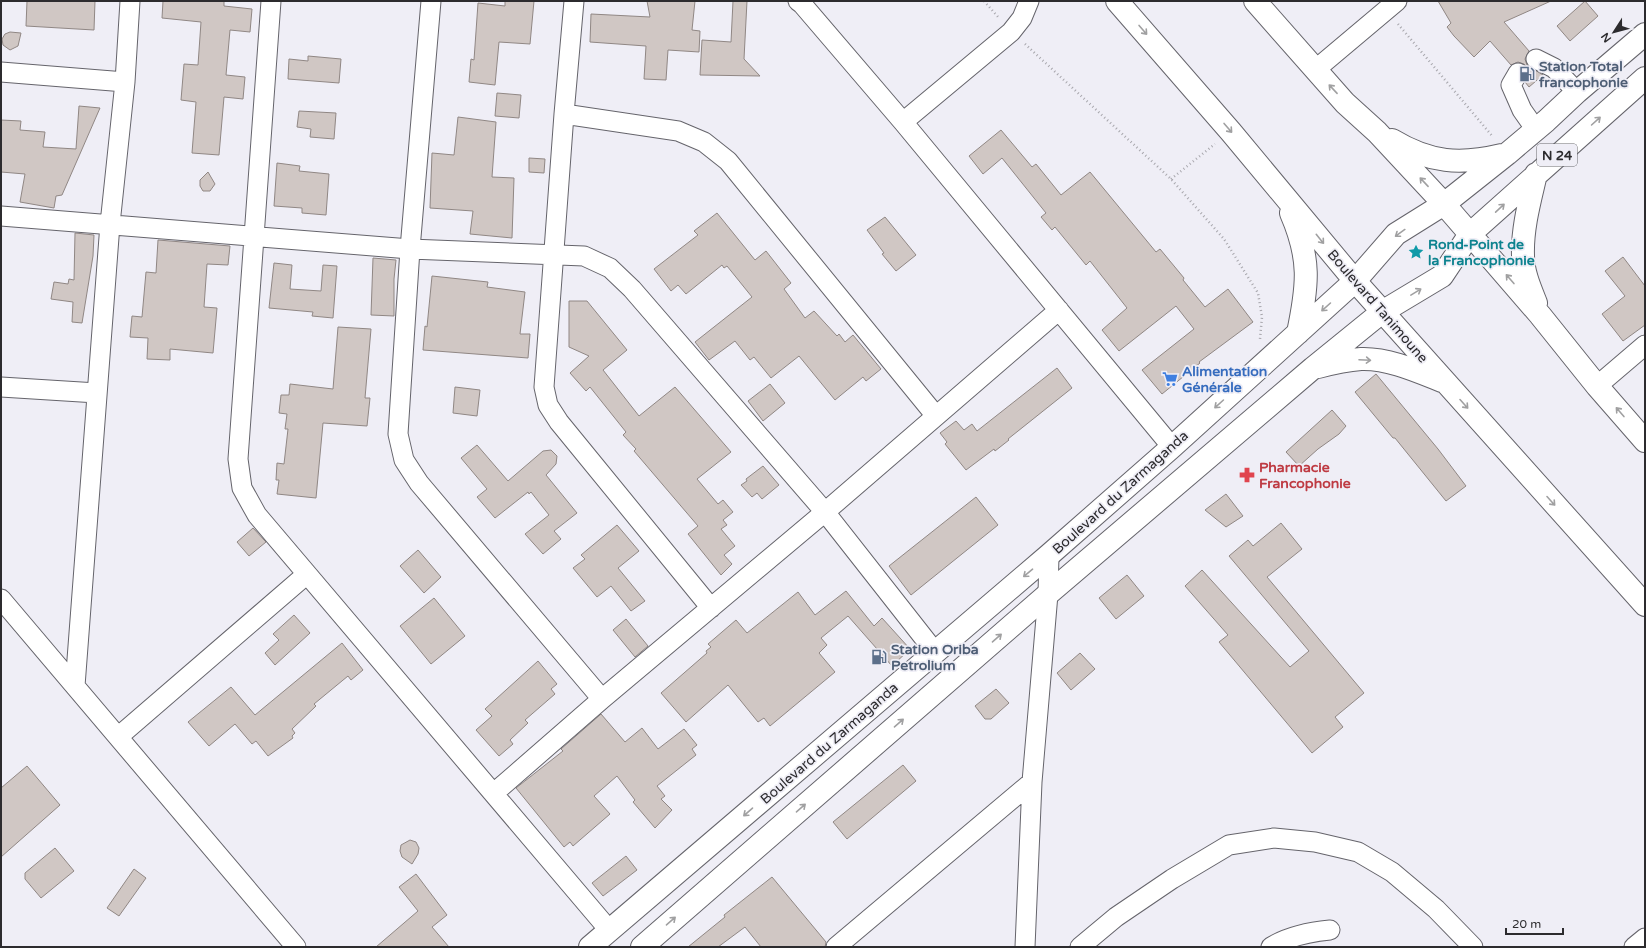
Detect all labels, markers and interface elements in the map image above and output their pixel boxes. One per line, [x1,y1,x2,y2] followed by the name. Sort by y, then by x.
[1594,12,1634,52] north arrow
[1138,25,1147,36] one-way arrow
[1598,30,1614,45] text: N
[1538,58,1628,91] place label: Station Total francophonie
[1518,65,1536,83] fuel station icon: Station Total francophonie
[1328,84,1337,94] one-way arrow
[1591,116,1601,126] one-way arrow
[1224,123,1233,134] one-way arrow
[1537,144,1577,166] road number: N 24
[1419,177,1428,187] one-way arrow
[1494,204,1504,213] one-way arrow
[1394,228,1405,237] one-way arrow
[1316,234,1325,244] one-way arrow
[1428,236,1535,269] place label: Rond-Point de la Francophonie
[1407,243,1425,261] place icon: Rond-Point de la Francophonie
[1324,246,1431,366] street label: Boulevard Tanimoune
[1505,274,1514,285] one-way arrow
[1410,288,1421,296] one-way arrow
[1321,303,1331,312] one-way arrow
[1358,356,1371,363] one-way arrow
[1182,363,1267,396] place label: Alimentation Générale
[1161,370,1179,388] supermarket icon: Alimentation Générale
[1214,399,1224,409] one-way arrow
[1460,399,1469,409] one-way arrow
[1615,406,1624,417] one-way arrow
[1049,427,1192,558] street label: Boulevard du Zarmaganda
[1259,459,1351,492] place label: Pharmacie Francophonie
[1238,466,1256,484] pharmacy icon: Pharmacie Francophonie
[1547,495,1556,506] one-way arrow
[1022,569,1033,578] one-way arrow
[992,634,1002,643] one-way arrow
[891,641,979,674] place label: Station Oriba Petrolium
[870,648,888,666] fuel station icon: Station Oriba Petrolium
[757,679,902,808] street label: Boulevard du Zarmaganda
[894,719,905,728] one-way arrow
[796,804,806,813] one-way arrow
[742,808,753,817] one-way arrow
[1506,910,1563,936] scale bar
[666,917,677,926] one-way arrow
[1512,917,1541,931] text: 20 m

